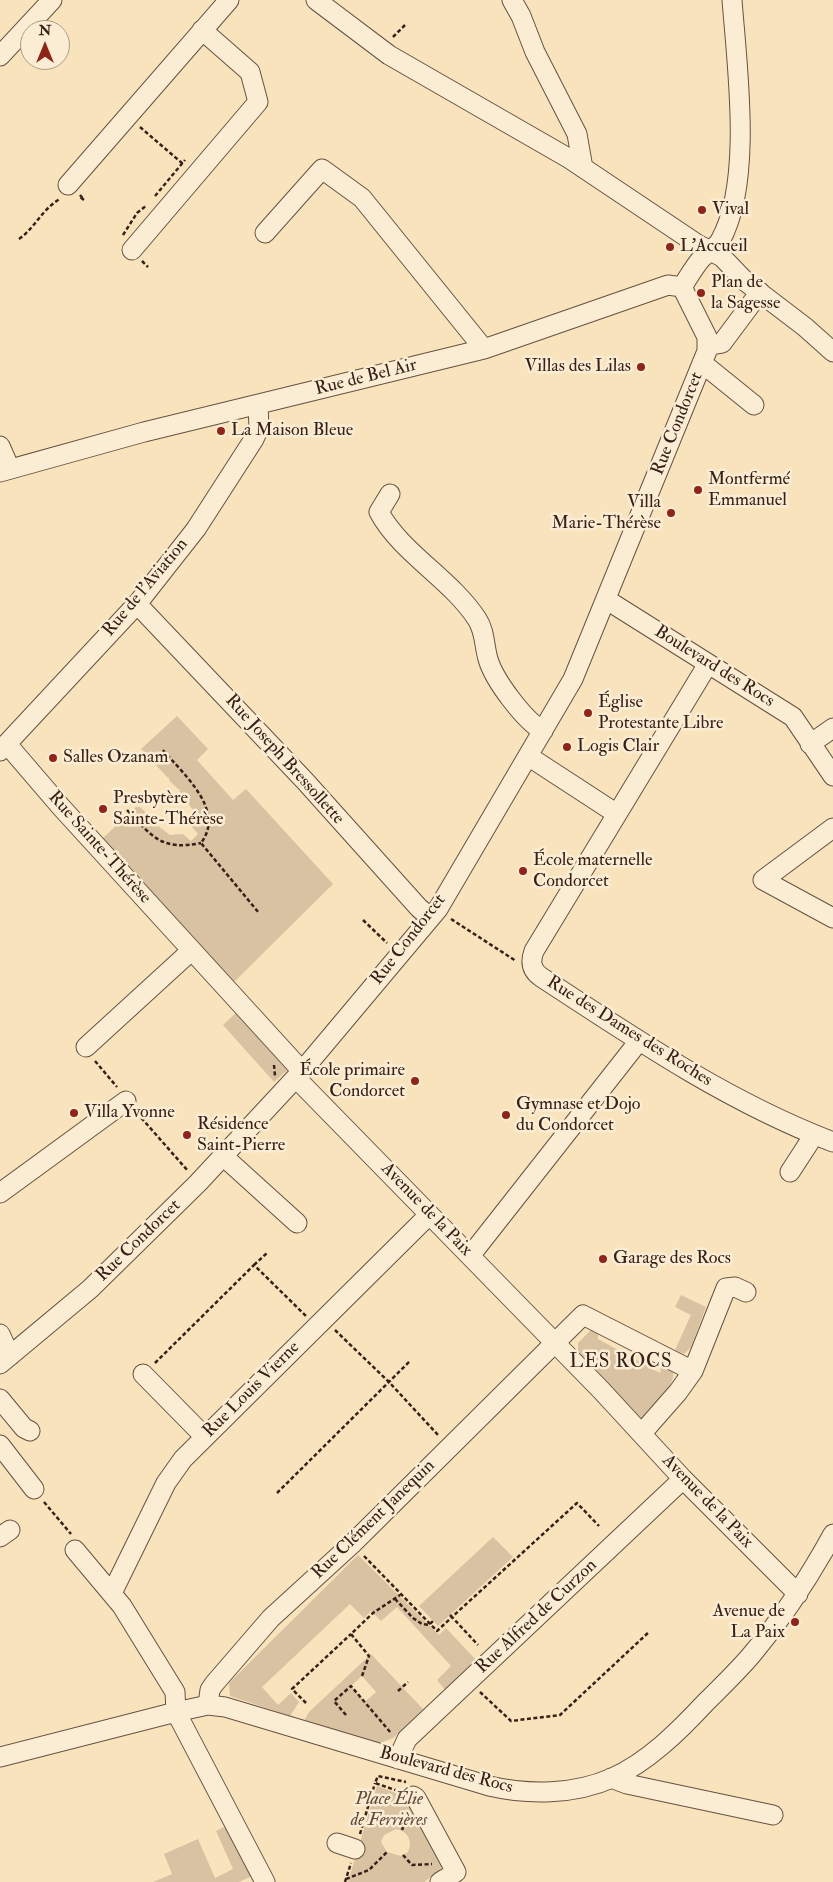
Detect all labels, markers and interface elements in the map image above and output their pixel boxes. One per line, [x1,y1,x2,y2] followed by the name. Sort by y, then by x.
[20,20,70,70] north arrow
[39,22,51,39] text: N
[712,199,749,221] place label: Vival
[696,204,708,216] marker: Vival
[680,236,748,258] place label: L'Accueil
[664,241,676,253] marker: L'Accueil
[711,272,780,314] place label: Plan de la Sagesse
[695,287,707,299] marker: Plan de la Sagesse
[313,355,419,401] street label: Rue de Bel Air
[525,356,631,378] place label: Villas des Lilas
[635,361,647,373] marker: Villas des Lilas
[648,369,708,479] street label: Rue Condorcet
[231,420,353,442] place label: La Maison Bleue
[215,425,227,437] marker: La Maison Bleue
[708,469,790,512] place label: Montfermé Emmanuel
[692,484,704,496] marker: Montfermé Emmanuel
[552,492,661,534] place label: Villa Marie-Thérèse
[665,507,677,519] marker: Villa Marie-Thérèse
[99,535,193,641] street label: Rue de l'Aviation
[650,621,778,713] street label: Boulevard des Rocs
[220,691,348,829] street label: Rue Joseph Bressollette
[598,692,723,734] place label: Église Protestante Libre
[582,707,594,719] marker: Église Protestante Libre
[577,736,659,758] place label: Logis Clair
[561,741,573,753] marker: Logis Clair
[63,747,168,769] place label: Salles Ozanam
[47,752,59,764] marker: Salles Ozanam
[43,787,155,909] street label: Rue Sainte-Thérèse
[113,788,224,831] place label: Presbytère Sainte-Thérèse
[97,803,109,815] marker: Presbytère Sainte-Thérèse
[533,850,653,892] place label: École maternelle Condorcet
[517,865,529,877] marker: École maternelle Condorcet
[367,890,451,990] street label: Rue Condorcet
[542,972,716,1092] street label: Rue des Dames des Roches
[300,1060,405,1102] place label: École primaire Condorcet
[409,1075,421,1087] marker: École primaire Condorcet
[516,1094,640,1136] place label: Gymnase et Dojo du Condorcet
[84,1102,175,1124] place label: Villa Yvonne
[68,1107,80,1119] marker: Villa Yvonne
[500,1109,512,1121] marker: Gymnase et Dojo du Condorcet
[197,1114,285,1156] place label: Résidence Saint-Pierre
[181,1129,193,1141] marker: Résidence Saint-Pierre
[376,1159,476,1261] street label: Avenue de la Paix
[92,1195,186,1287] street label: Rue Condorcet
[613,1248,731,1270] place label: Garage des Rocs
[597,1253,609,1265] marker: Garage des Rocs
[199,1337,305,1443] street label: Rue Louis Vierne
[568,1352,674,1374] district label: LES ROCS
[657,1451,757,1553] street label: Avenue de la Paix
[308,1456,440,1584] street label: Rue Clément Janequin
[472,1555,602,1679] street label: Rue Alfred de Curzon
[713,1601,785,1644] place label: Avenue de La Paix
[789,1616,801,1628] marker: Avenue de La Paix
[377,1743,515,1799] street label: Boulevard des Rocs
[351,1789,427,1832] park label: Place Élie de Ferrières

